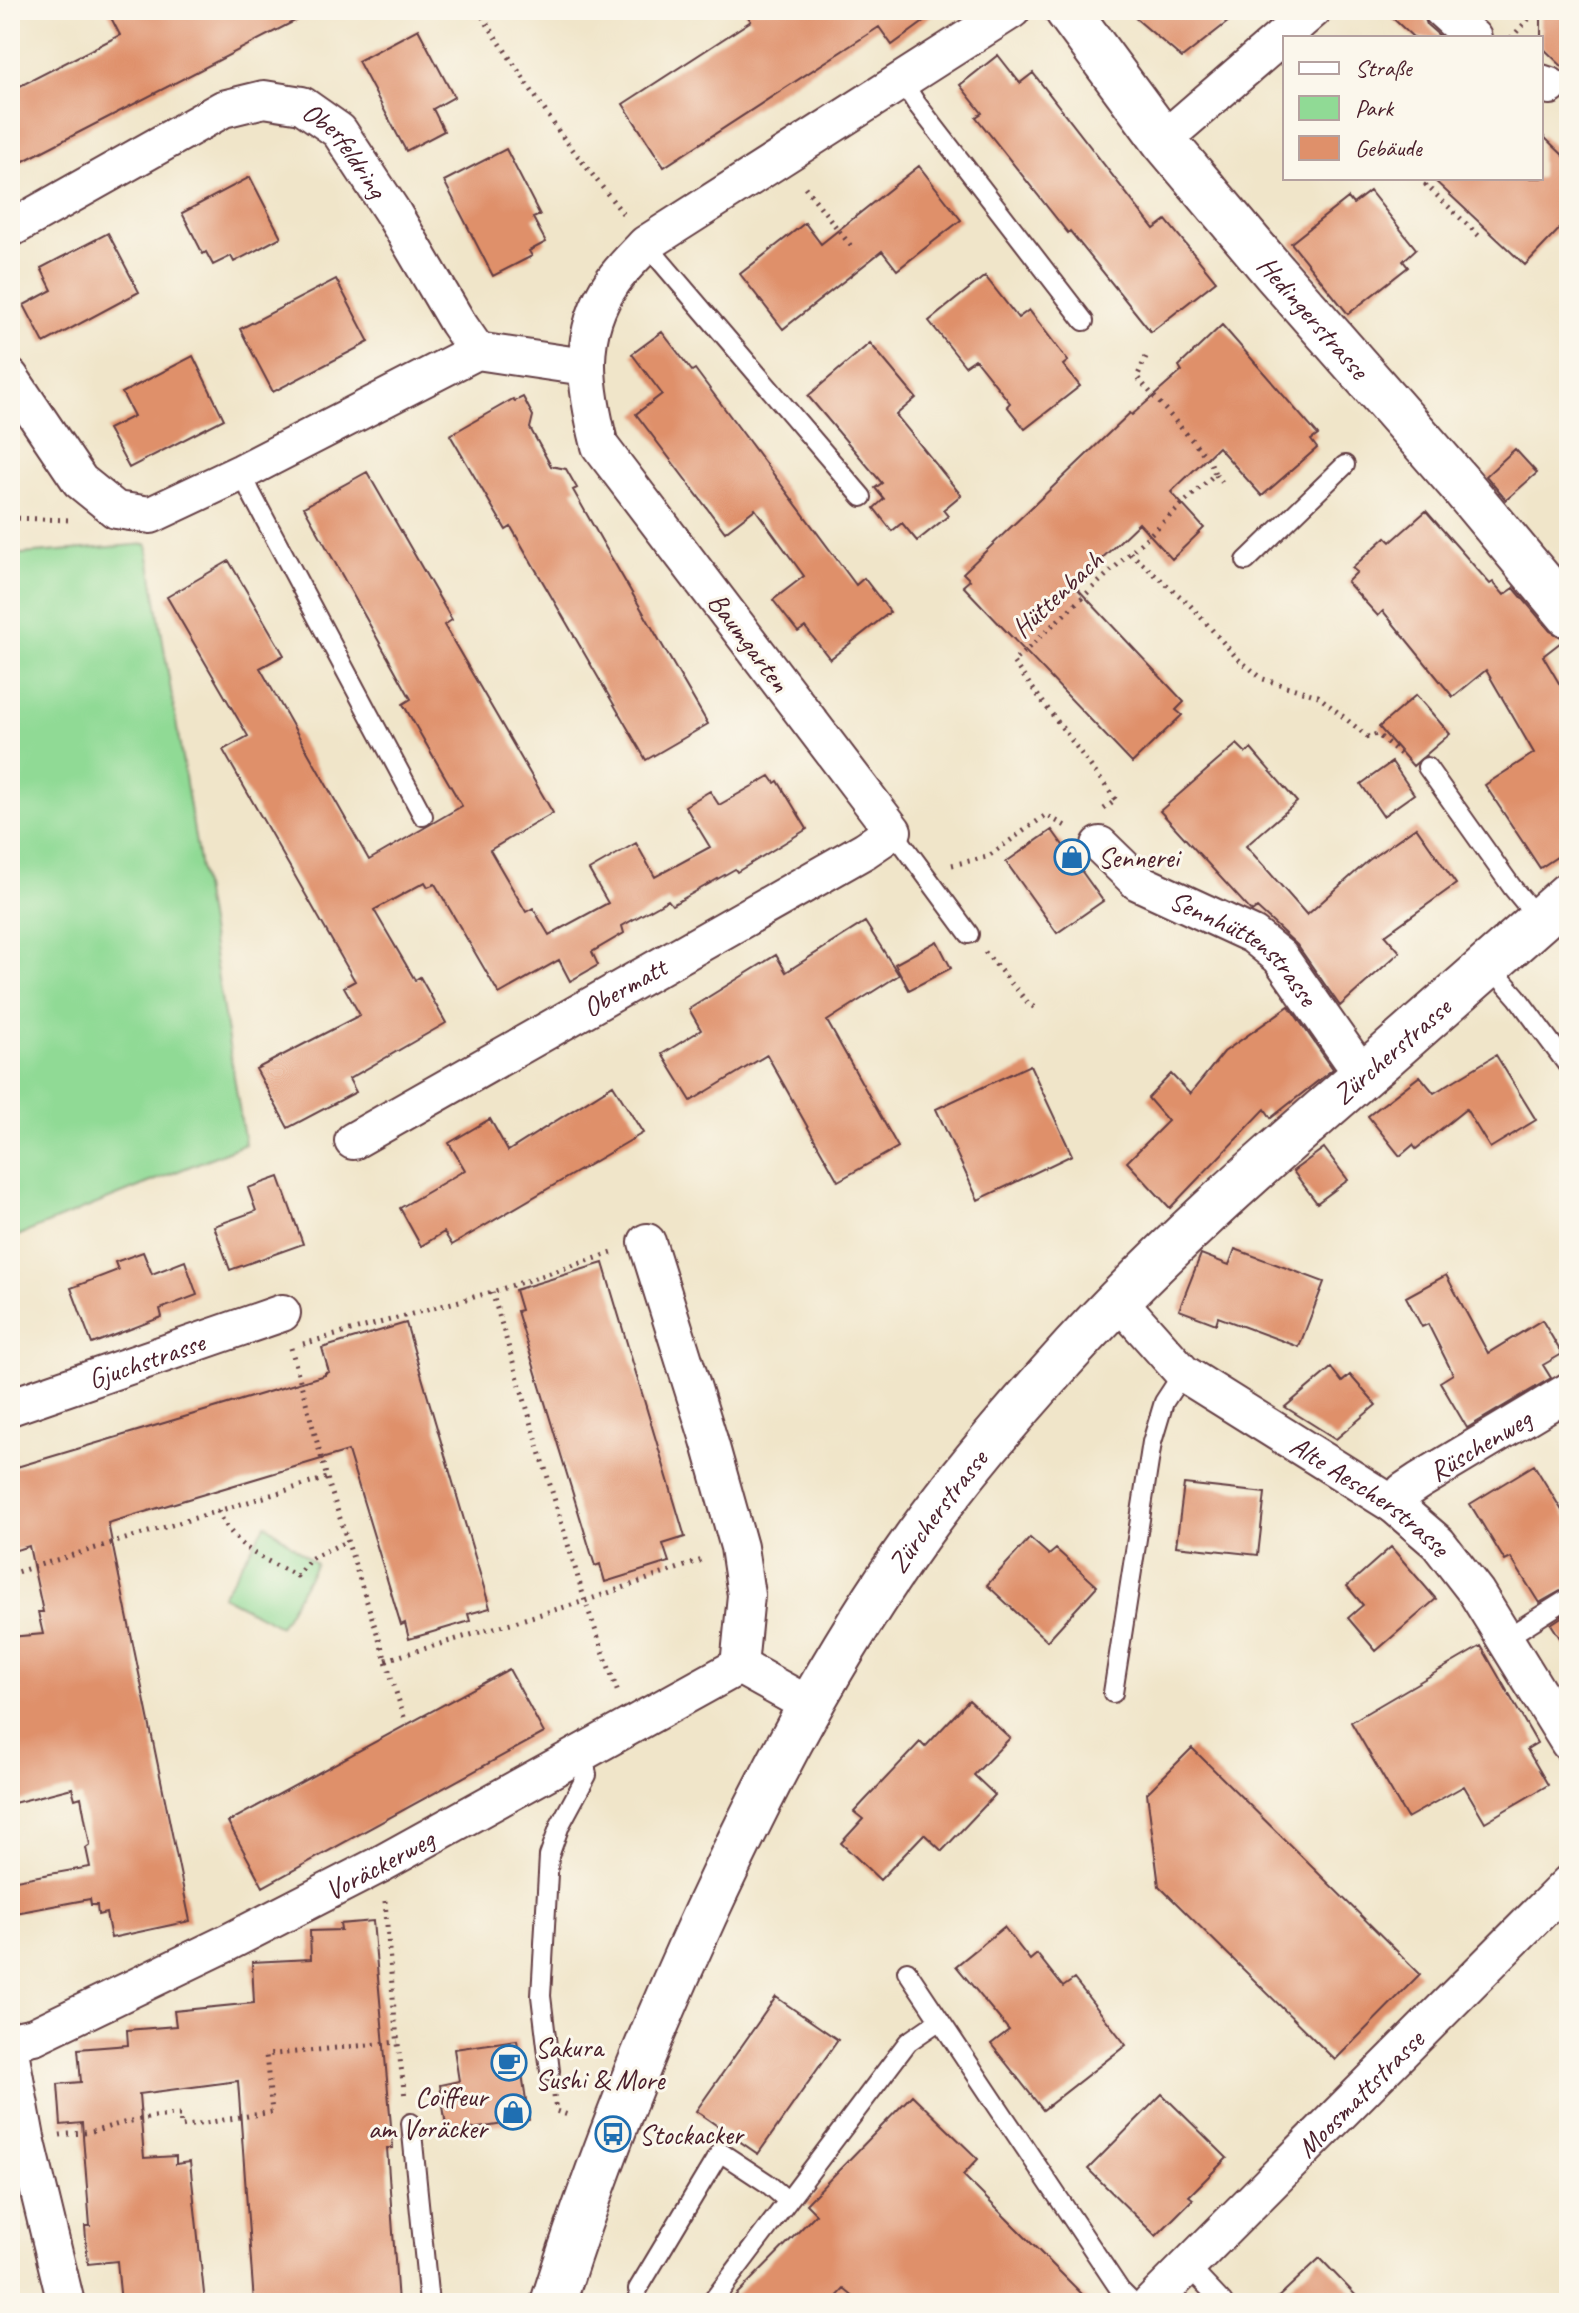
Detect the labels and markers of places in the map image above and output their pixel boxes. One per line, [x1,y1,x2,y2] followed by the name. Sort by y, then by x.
[1053,838,1091,876] shop icon: Sennerei
[1098,840,1183,875] place label: Sennerei
[535,2030,666,2097] place label: Sakura Sushi & More
[490,2044,528,2082] cafe icon: Sakura Sushi & More
[368,2079,490,2146] place label: Coiffeur am Voräcker
[494,2093,532,2131] shop icon: Coiffeur am Voräcker
[594,2115,632,2153] bus stop icon: Stockacker
[639,2117,745,2152] place label: Stockacker

